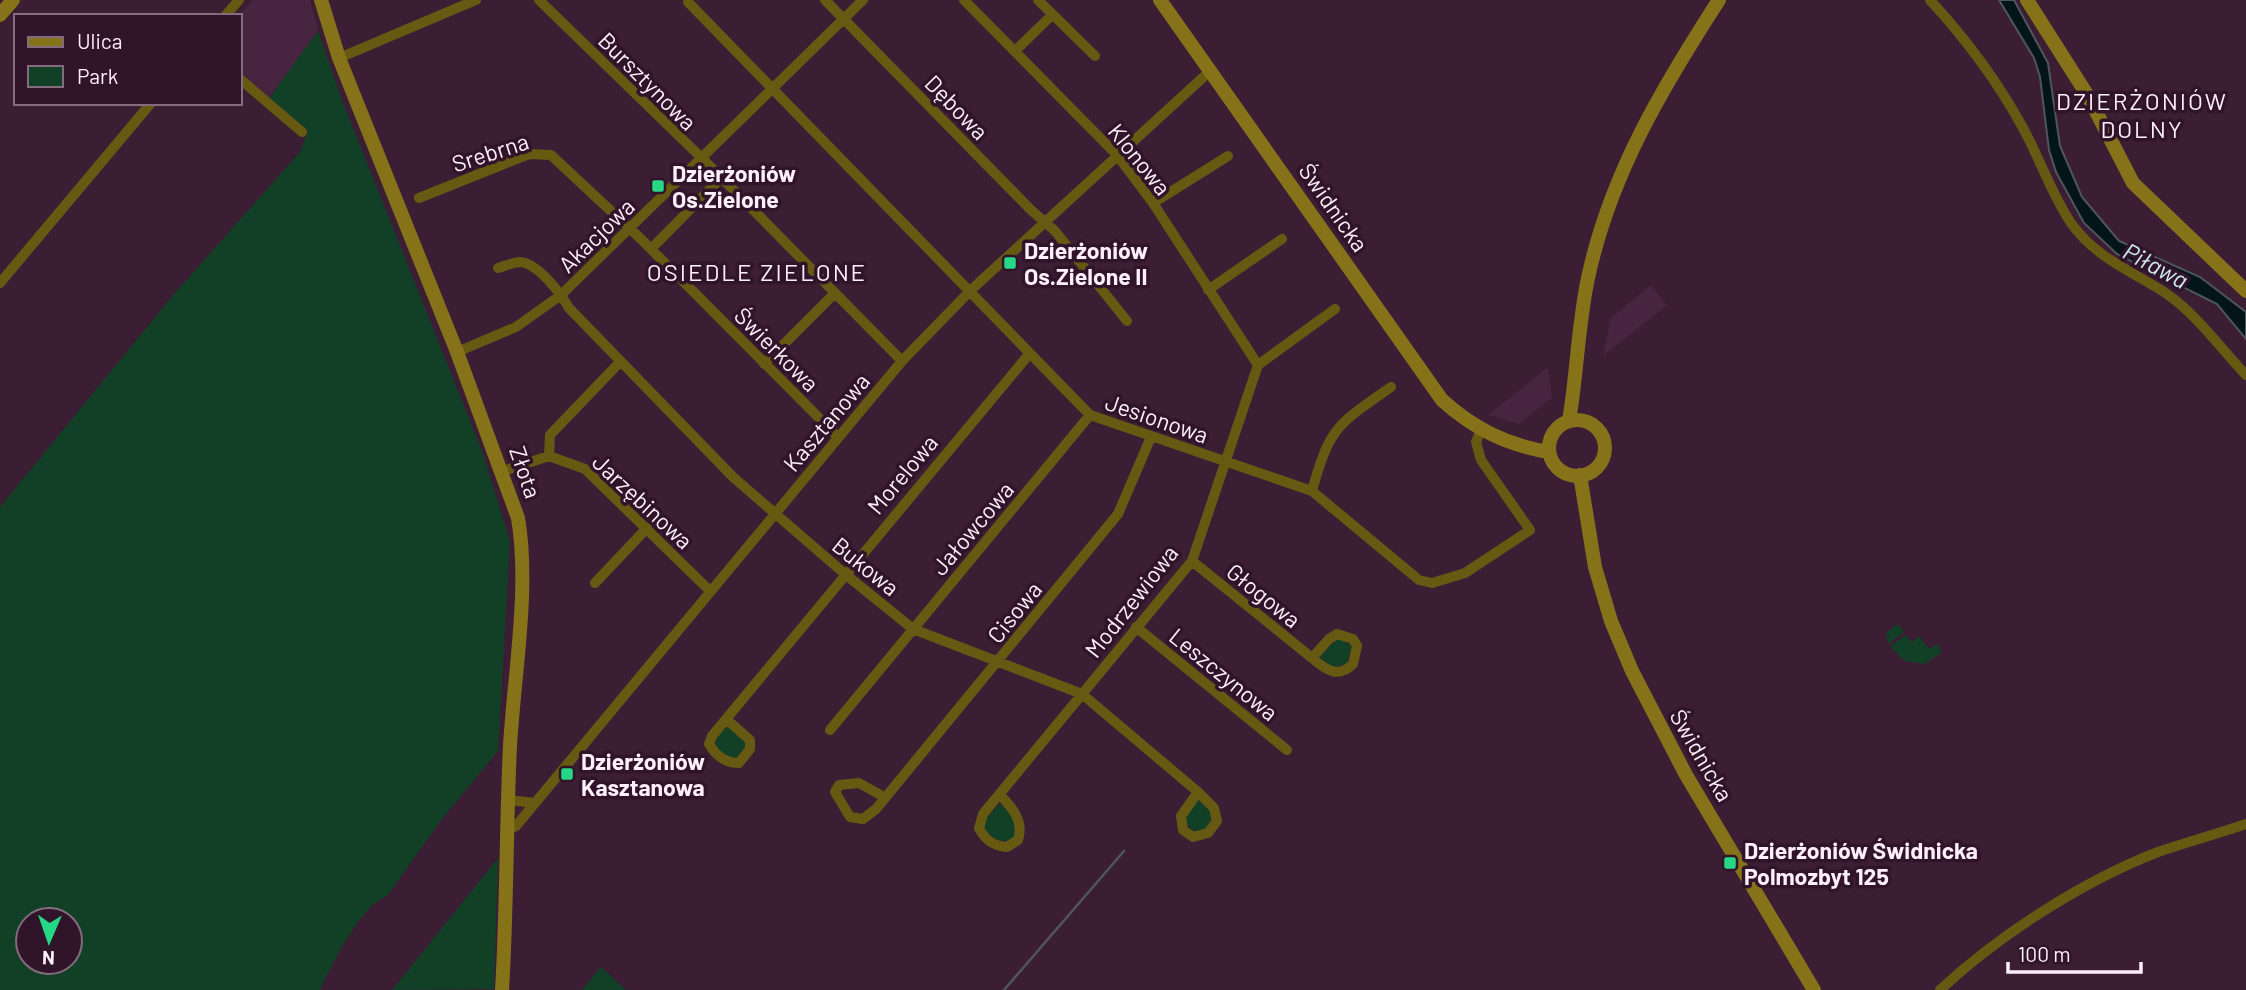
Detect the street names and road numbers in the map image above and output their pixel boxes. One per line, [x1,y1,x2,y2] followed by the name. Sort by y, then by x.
[593,26,703,136] street label: Bursztynowa
[919,69,995,145] street label: Dębowa
[1103,117,1177,201] street label: Klonowa
[448,126,532,178] street label: Srebrna
[1293,157,1375,257] street label: Świdnicka
[552,192,640,278] street label: Akacjowa
[729,301,825,397] street label: Świerkowa
[777,367,875,477] street label: Kasztanowa
[1102,387,1212,449] street label: Jesionowa
[861,429,943,519] street label: Morelowa
[504,442,548,502] street label: Złota
[587,448,699,554] street label: Jarzębinowa
[925,476,1019,580] street label: Jałowcowa
[827,531,905,601] street label: Bukowa
[1078,539,1184,663] street label: Modrzewiowa
[1221,557,1307,633] street label: Głogowa
[981,576,1047,648] street label: Cisowa
[1164,622,1284,726] street label: Leszczynowa
[1664,704,1740,806] street label: Świdnicka

